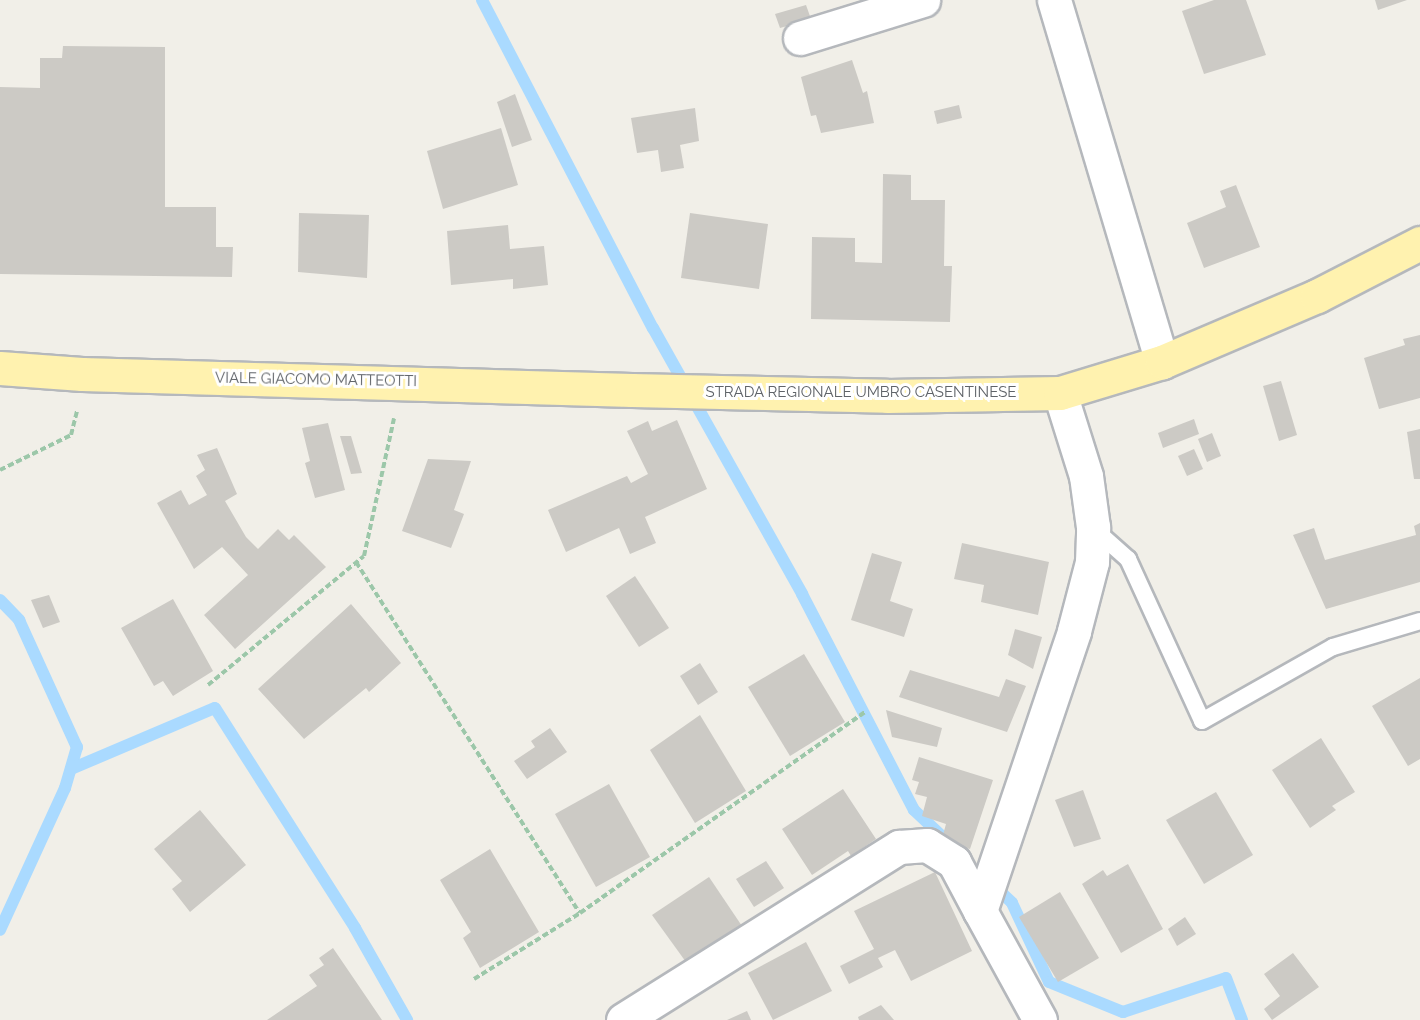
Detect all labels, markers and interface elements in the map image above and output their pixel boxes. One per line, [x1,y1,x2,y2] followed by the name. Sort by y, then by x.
[215,369,417,391] street label: VIALE GIACOMO MATTEOTTI
[705,384,1017,402] street label: STRADA REGIONALE UMBRO CASENTINESE

